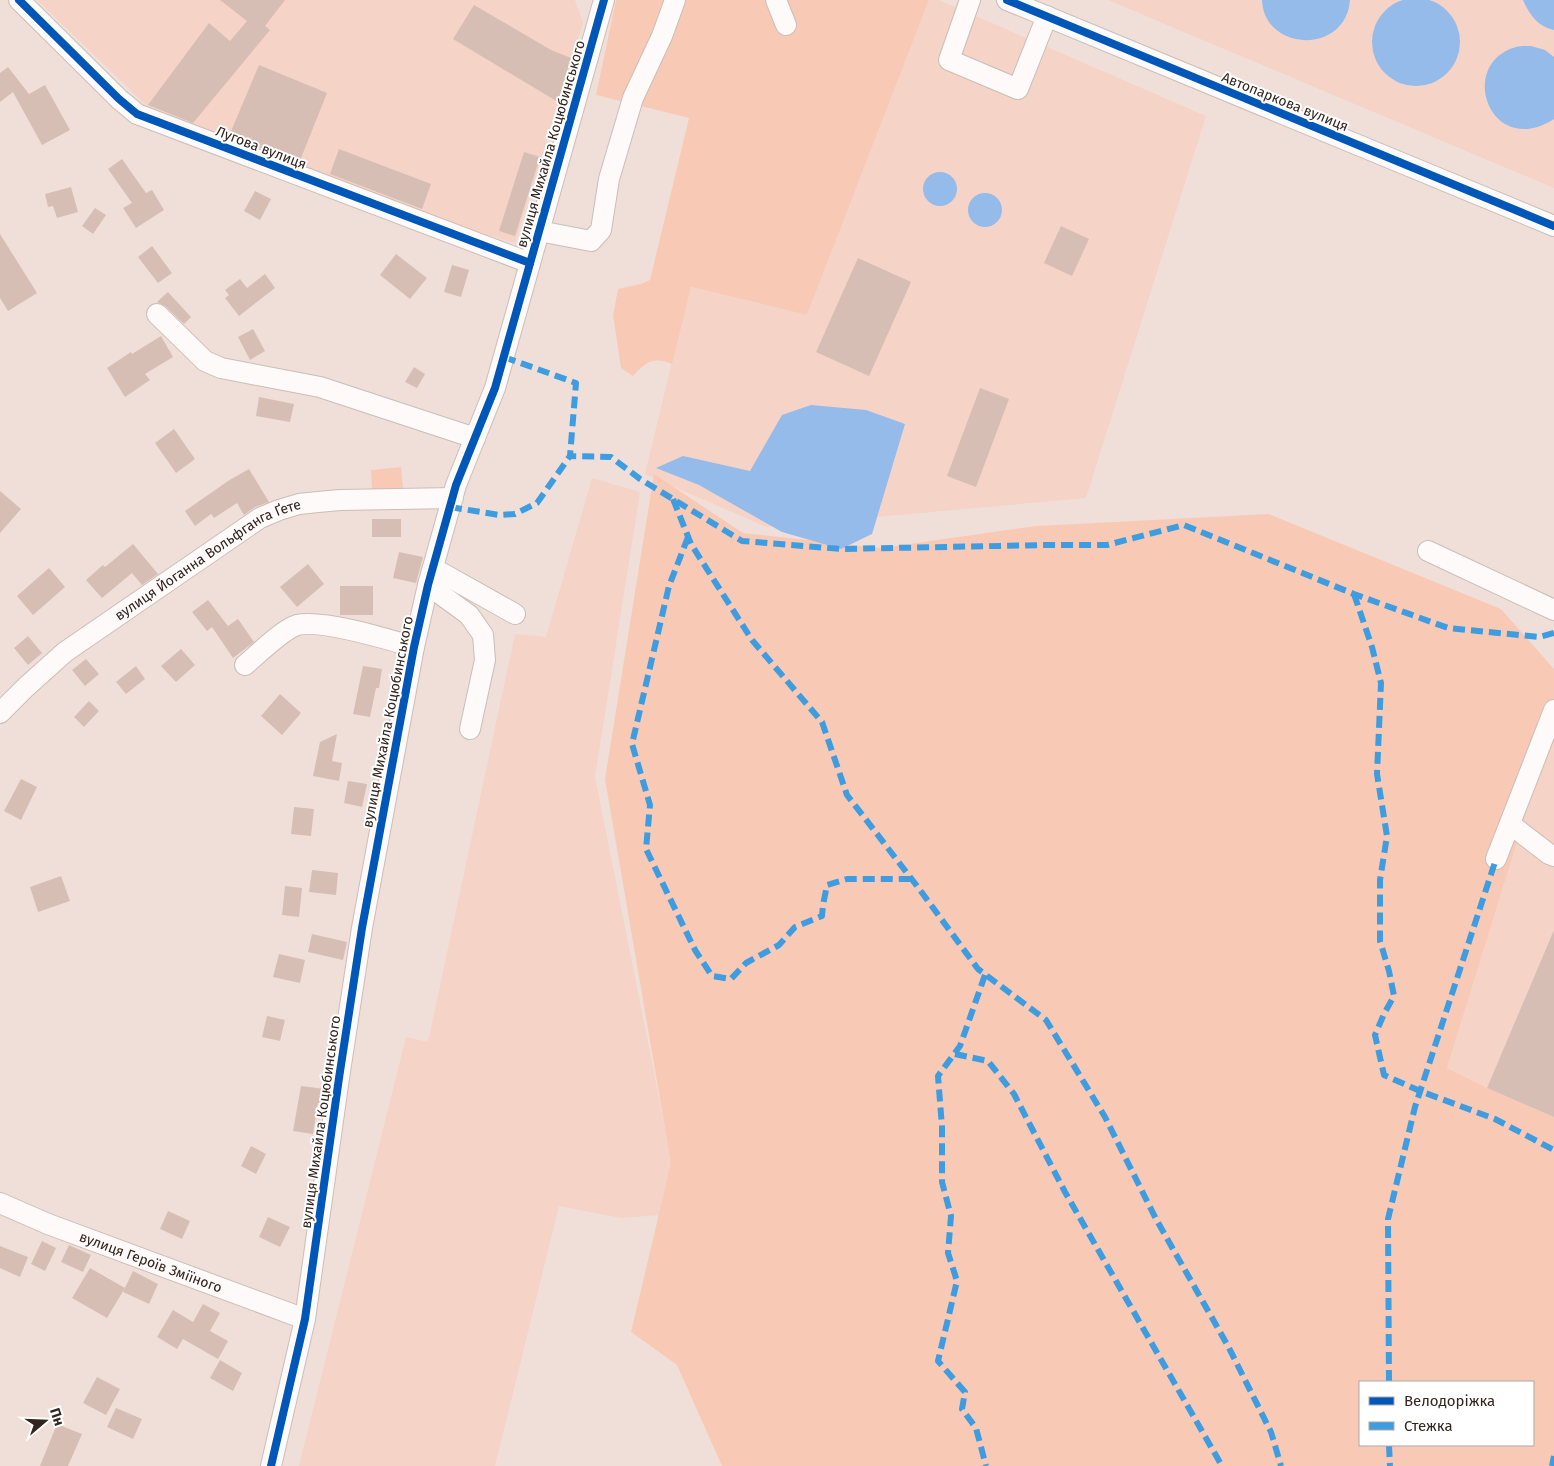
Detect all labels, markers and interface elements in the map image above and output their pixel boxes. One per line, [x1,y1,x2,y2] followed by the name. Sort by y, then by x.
[513,38,589,250] street label: вулиця Михайла Коцюбинського
[1219,69,1351,135] street label: Автопаркова вулиця
[213,123,309,173] street label: Лугова вулиця
[111,495,303,624] street label: вулиця Йоганна Вольфганга Ґете
[359,615,417,829] street label: вулиця Михайла Коцюбинського
[298,1014,344,1230] street label: вулиця Михайла Коцюбинського
[77,1228,225,1296] street label: вулиця Героїв Зміїного
[1359,1381,1534,1446] legend
[1404,1392,1495,1410] text: Велодоріжка
[20,1396,70,1446] north arrow
[46,1406,68,1428] text: Пн
[1404,1417,1453,1435] text: Стежка

